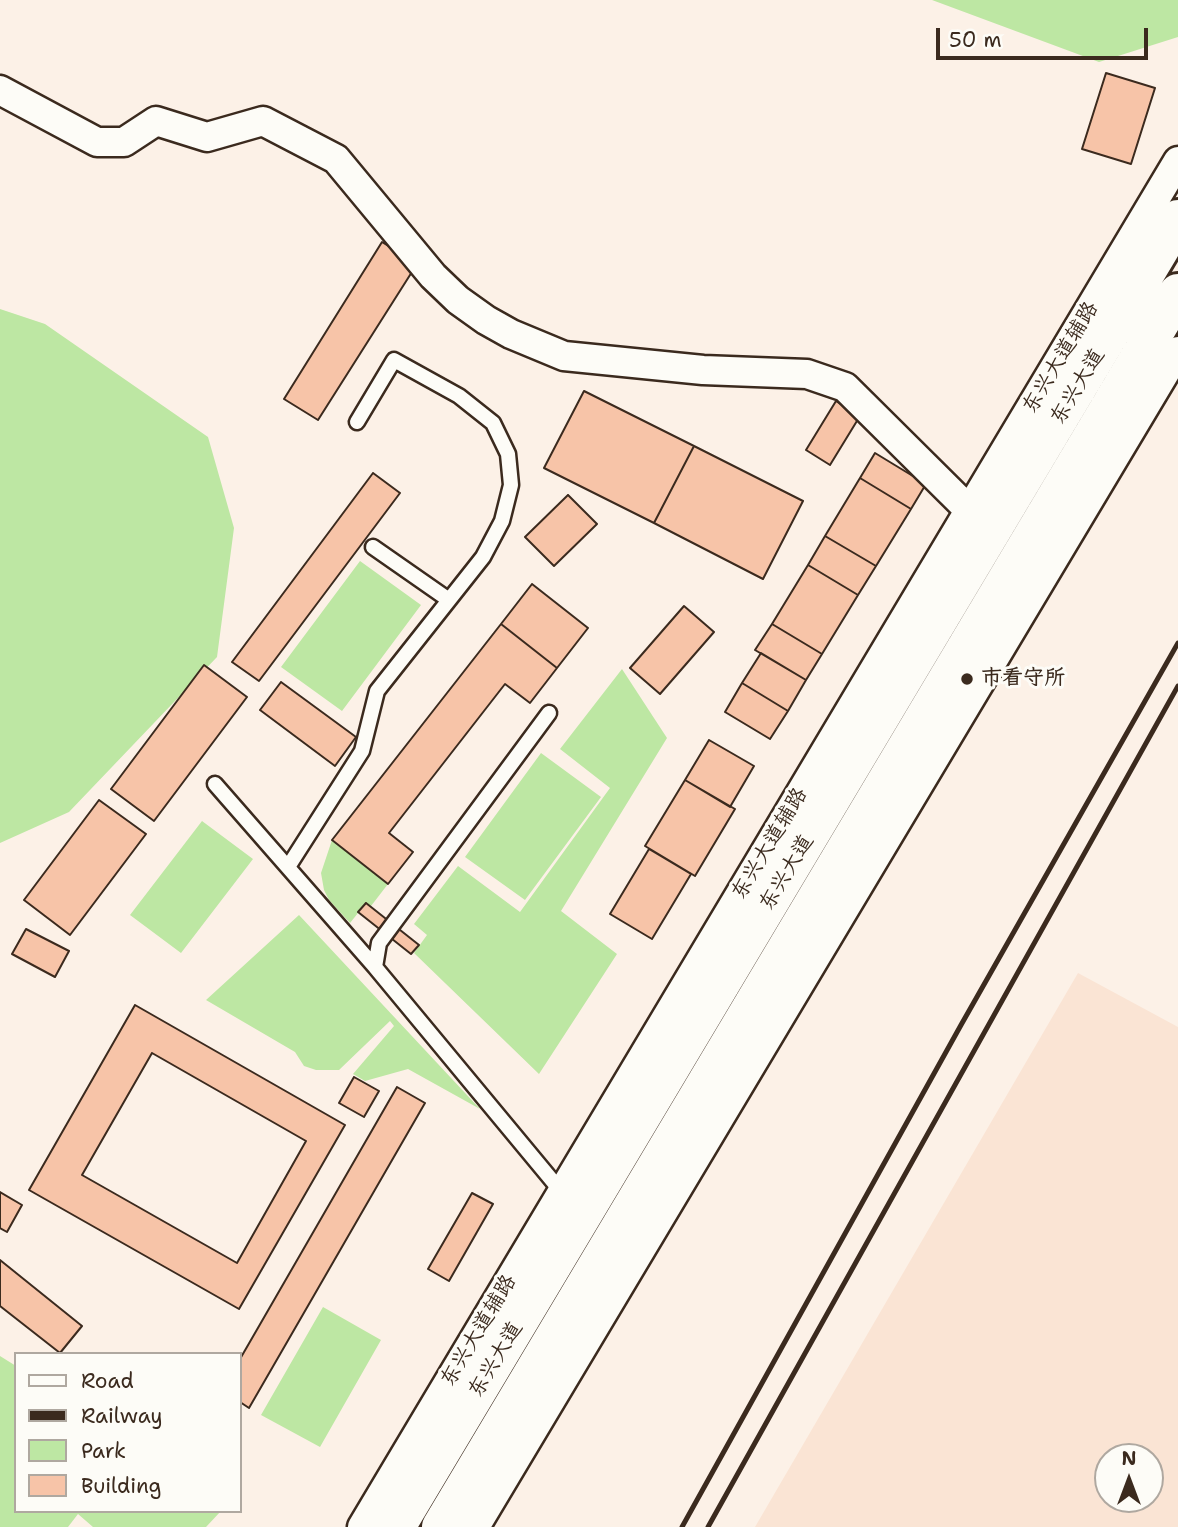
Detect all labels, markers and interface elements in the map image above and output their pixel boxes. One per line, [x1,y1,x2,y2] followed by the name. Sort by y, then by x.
[940,14,1152,58] scale bar
[949,26,1002,54] text: 50 m
[1018,298,1104,418] street label: 东兴大道辅路
[1046,345,1110,429] street label: 东兴大道
[981,666,1065,692] place label: 巿看守所
[959,671,975,687] marker: 巿看守所
[727,784,813,904] street label: 东兴大道辅路
[755,831,819,915] street label: 东兴大道
[436,1271,522,1391] street label: 东兴大道辅路
[464,1318,528,1402] street label: 东兴大道
[14,1352,242,1513] legend
[81,1367,134,1395] text: Road
[81,1402,163,1430] text: Railway
[81,1437,126,1465] text: Park
[1094,1443,1164,1513] north arrow
[1121,1446,1137,1471] text: N
[81,1472,161,1500] text: Building

